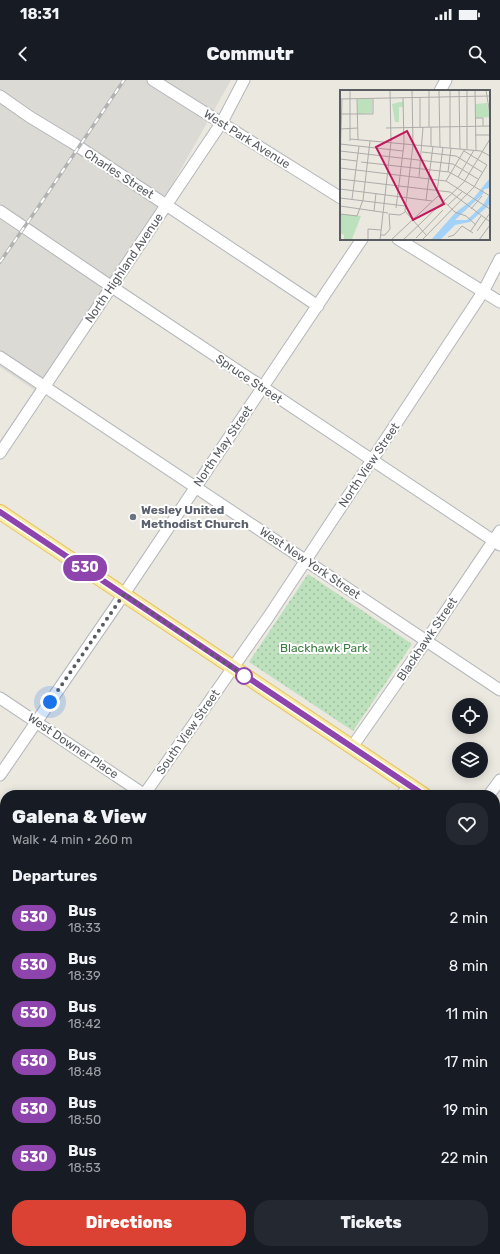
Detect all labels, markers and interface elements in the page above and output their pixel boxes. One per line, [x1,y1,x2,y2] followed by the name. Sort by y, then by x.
[20,5,59,23] text: 18:31
[12,43,34,65] icon: back
[206,43,294,65] text: Commutr
[466,43,488,65] icon: search
[340,90,490,240] inset map
[201,107,293,171] street label: West Park Avenue
[82,146,157,202] street label: Charles Street
[82,210,166,326] street label: North Highland Avenue
[213,352,285,407] street label: Spruce Street
[191,403,255,489] street label: North May Street
[336,420,403,510] street label: North View Street
[141,503,249,531] place label: Wesley United Methodist Church
[128,512,138,522] marker: Wesley United Methodist Church
[257,524,363,602] street label: West New York Street
[62,555,108,581] line badge: 530
[71,559,99,576] text: 530
[394,594,460,683] street label: Blackhawk Street
[280,641,369,655] park label: Blackhawk Park
[235,667,253,685] unlabelled marker
[153,687,223,777] street label: South View Street
[40,692,60,712] your location
[452,698,488,778] map controls
[452,698,488,734] button: locate
[25,710,121,782] street label: West Downer Place
[452,742,488,778] button: layers
[446,803,488,845] button: heart
[12,805,147,828] text: Galena & View
[12,832,133,847] text: Walk · 4 min · 260 m
[12,867,97,885] text: Departures
[68,902,96,920] text: Bus
[20,909,48,926] text: 530
[449,909,488,927] text: 2 min
[68,920,101,935] text: 18:33
[68,950,96,968] text: Bus
[20,957,48,974] text: 530
[449,957,488,975] text: 8 min
[68,968,101,983] text: 18:39
[68,998,96,1016] text: Bus
[20,1005,48,1022] text: 530
[445,1005,488,1023] text: 11 min
[68,1016,101,1031] text: 18:42
[68,1046,96,1064] text: Bus
[20,1053,48,1070] text: 530
[444,1053,488,1071] text: 17 min
[68,1064,102,1079] text: 18:48
[68,1094,96,1112] text: Bus
[20,1101,48,1118] text: 530
[443,1101,488,1119] text: 19 min
[68,1112,101,1127] text: 18:50
[68,1142,96,1160] text: Bus
[20,1149,48,1166] text: 530
[441,1149,488,1167] text: 22 min
[68,1160,101,1175] text: 18:53
[12,1200,246,1246] button: Directions
[254,1200,488,1246] button: Tickets

